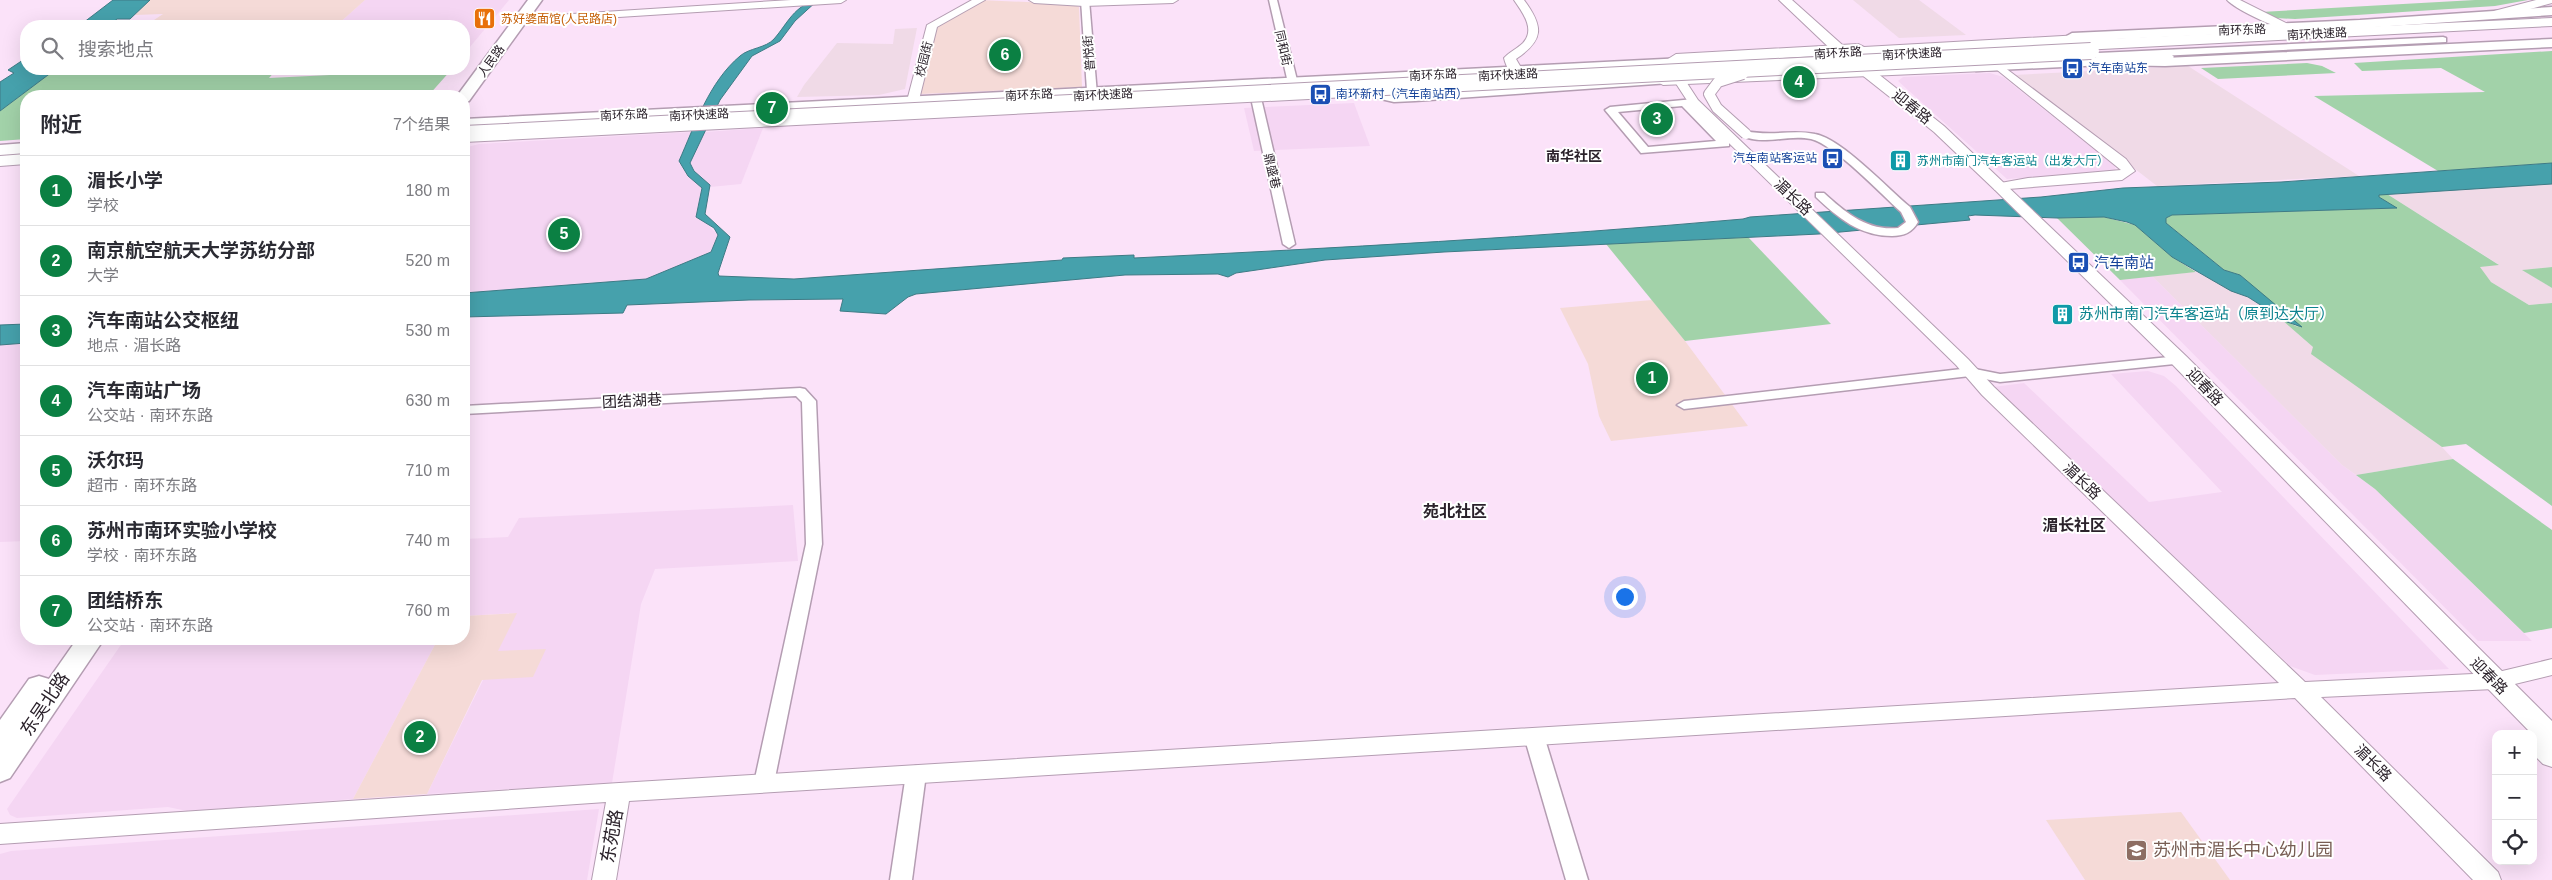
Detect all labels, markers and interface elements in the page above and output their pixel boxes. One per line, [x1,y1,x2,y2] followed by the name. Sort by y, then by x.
[473,7,497,31] restaurant icon: 苏好婆面馆(人民路店)
[501,12,617,26] place label: 苏好婆面馆(人民路店)
[20,20,470,75] search box
[2218,22,2266,38] street label: 南环东路
[2287,25,2347,43] street label: 南环快速路
[1272,29,1294,67] street label: 同和街
[38,34,66,62] icon: search
[1080,34,1098,72] street label: 普悦街
[989,36,1021,74] pin: 6
[78,39,154,60] text: 搜索地点
[913,40,935,78] street label: 校园街
[475,42,507,80] street label: 人民路
[1814,44,1862,62] street label: 南环东路
[1882,45,1942,63] street label: 南环快速路
[2060,56,2084,80] bus stop icon: 汽车南站东
[2088,61,2148,75] place label: 汽车南站东
[1783,63,1815,101] pin: 4
[1478,66,1538,84] street label: 南环快速路
[1409,67,1457,83] street label: 南环东路
[1308,82,1332,106] bus stop icon: 南环新村（汽车南站西）
[1073,86,1133,104] street label: 南环快速路
[1889,86,1935,127] street label: 迎春路
[1005,87,1053,103] street label: 南环东路
[1336,87,1468,101] place label: 南环新村（汽车南站西）
[756,89,788,127] pin: 7
[1641,100,1673,138] pin: 3
[669,106,729,124] street label: 南环快速路
[600,107,648,123] street label: 南环东路
[40,113,82,136] text: 附近
[393,116,450,133] text: 7个结果
[1821,146,1845,170] bus stop icon: 汽车南站客运站
[1546,148,1602,164] district label: 南华社区
[1889,149,1913,173] building icon: 苏州市南门汽车客运站（出发大厅）
[1733,151,1817,165] place label: 汽车南站客运站
[1261,152,1283,190] street label: 鼎盛巷
[1917,154,2109,168] place label: 苏州市南门汽车客运站（出发大厅）
[87,170,163,191] text: 湄长小学
[1771,175,1815,218] street label: 湄长路
[52,182,60,199] text: 1
[406,182,450,199] text: 180 m
[87,197,119,214] text: 学校
[548,215,580,253] pin: 5
[87,240,315,261] text: 南京航空航天大学苏纺分部
[2066,251,2090,275] bus stop icon: 汽车南站
[52,252,60,269] text: 2
[406,252,450,269] text: 520 m
[2094,254,2154,271] place label: 汽车南站
[87,267,119,284] text: 大学
[2051,302,2075,326] building icon: 苏州市南门汽车客运站（原到达大厅）
[2079,305,2334,322] place label: 苏州市南门汽车客运站（原到达大厅）
[87,310,239,331] text: 汽车南站公交枢纽
[52,322,60,339] text: 3
[406,322,450,339] text: 530 m
[87,337,181,354] text: 地点 · 湄长路
[1636,359,1668,397] pin: 1
[2184,365,2227,409] street label: 迎春路
[87,380,201,401] text: 汽车南站广场
[602,390,662,411] street label: 团结湖巷
[52,392,60,409] text: 4
[406,392,450,409] text: 630 m
[87,407,213,424] text: 公交站 · 南环东路
[87,450,144,471] text: 沃尔玛
[2060,459,2104,502] street label: 湄长路
[52,462,60,479] text: 5
[406,462,450,479] text: 710 m
[87,477,197,494] text: 超市 · 南环东路
[1423,502,1487,520] district label: 苑北社区
[2042,516,2106,534] district label: 湄长社区
[87,520,277,541] text: 苏州市南环实验小学校
[52,532,60,549] text: 6
[406,532,450,549] text: 740 m
[87,547,197,564] text: 学校 · 南环东路
[1612,584,1638,610] your location
[87,590,163,611] text: 团结桥东
[52,602,60,619] text: 7
[406,602,450,619] text: 760 m
[87,617,213,634] text: 公交站 · 南环东路
[2467,654,2511,698] street label: 迎春路
[17,669,73,739] street label: 东吴北路
[404,718,436,756] pin: 2
[2492,730,2537,865] map controls
[2492,730,2537,775] button: +
[2351,741,2395,785] street label: 湄长路
[2492,775,2537,820] button: −
[597,808,627,864] street label: 东苑路
[2492,820,2537,865] button: locate
[2125,838,2149,862] school or university icon: 苏州市湄长中心幼儿园
[2153,840,2333,860] place label: 苏州市湄长中心幼儿园

